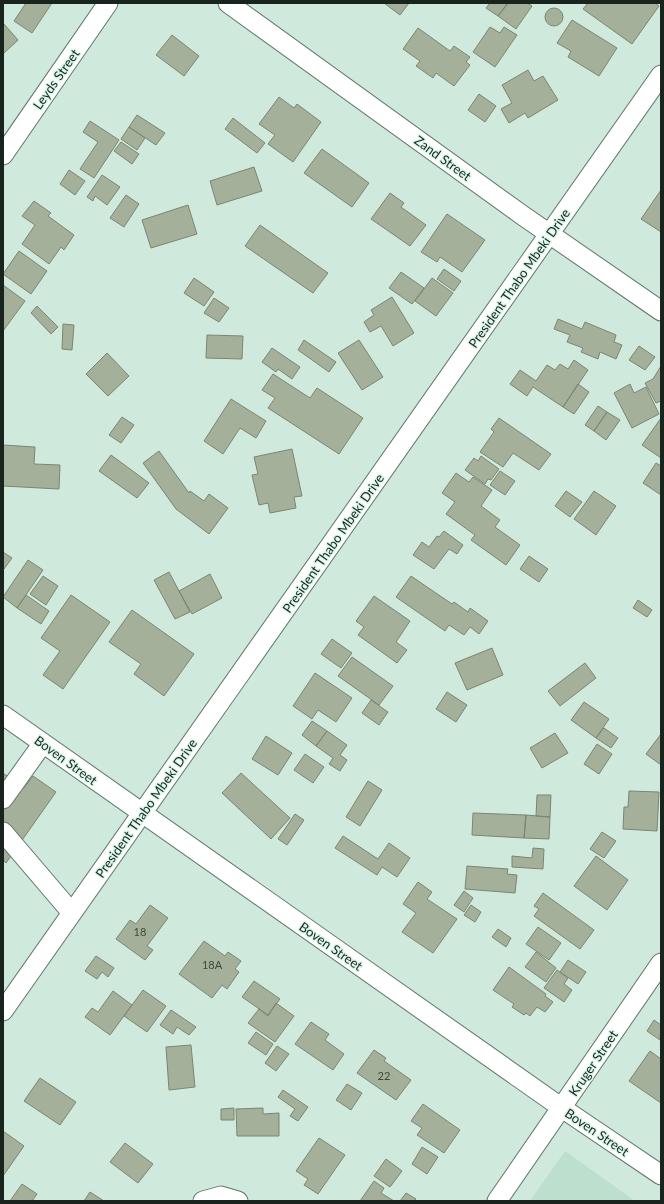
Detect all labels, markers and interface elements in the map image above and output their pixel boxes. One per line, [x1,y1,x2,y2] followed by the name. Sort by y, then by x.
[29,46,83,112] street label: Leyds Street
[411,132,475,184] street label: Zand Street
[465,205,573,351] street label: President Thabo Mbeki Drive
[279,470,387,616] street label: President Thabo Mbeki Drive
[31,732,101,788] street label: Boven Street
[92,735,200,881] street label: President Thabo Mbeki Drive
[296,918,366,974] street label: Boven Street
[134,925,146,938] house number: 18
[202,958,223,971] house number: 18A
[565,1027,621,1099] street label: Kruger Street
[378,1069,390,1082] house number: 22
[562,1105,632,1159] street label: Boven Street

